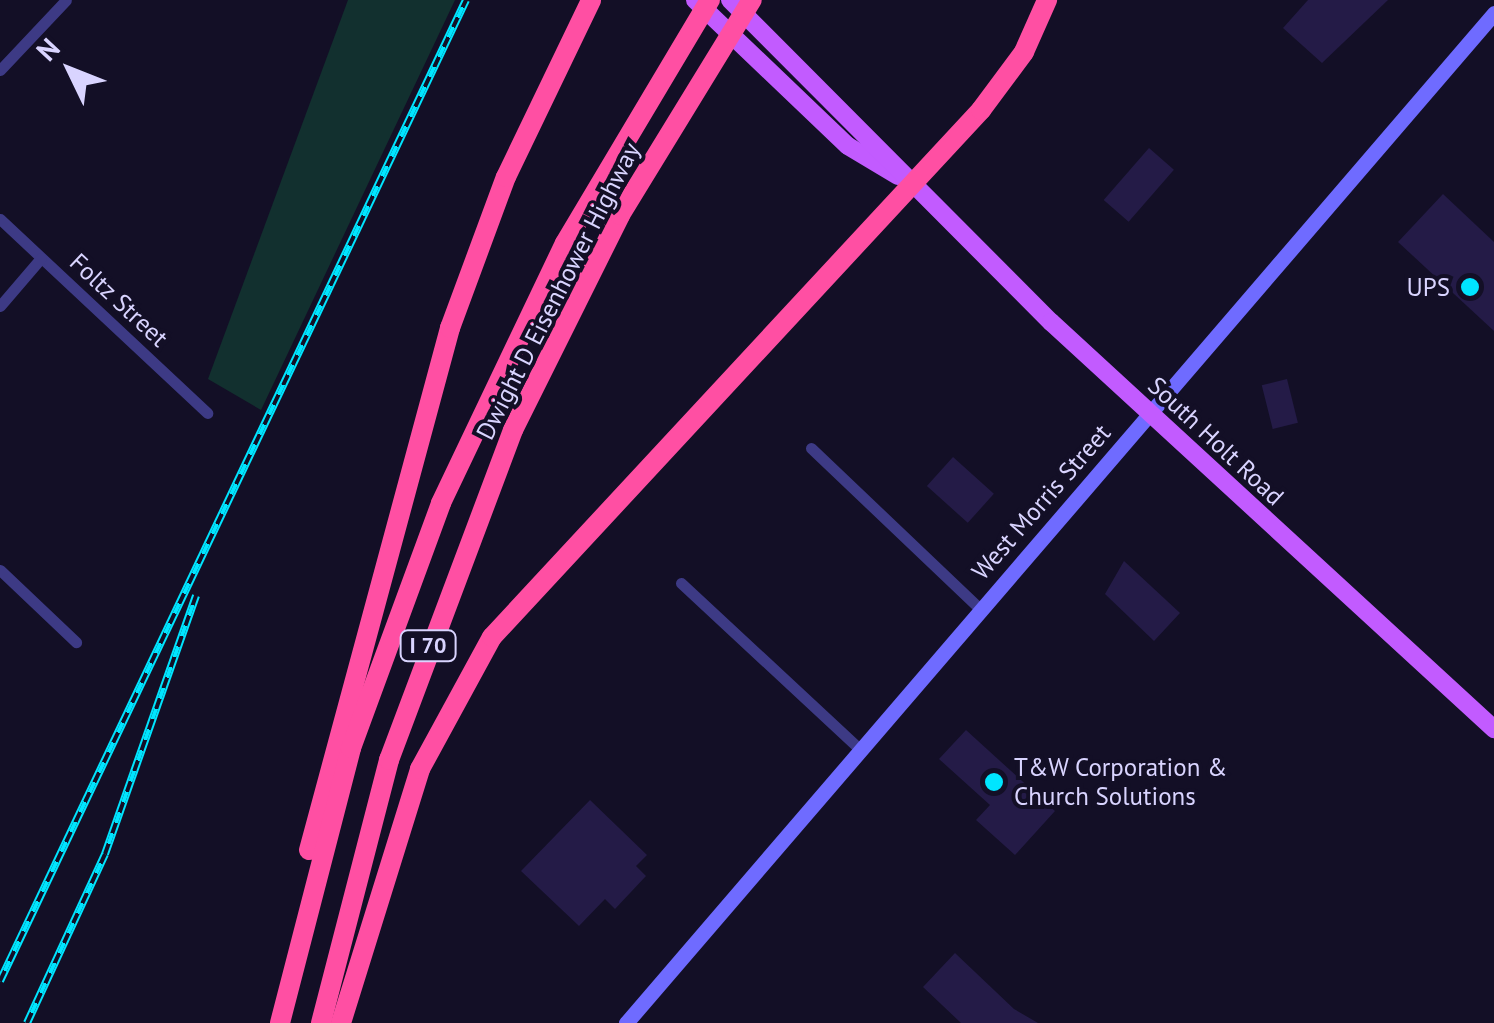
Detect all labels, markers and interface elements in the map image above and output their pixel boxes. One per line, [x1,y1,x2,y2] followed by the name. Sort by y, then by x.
[20,20,120,120] north arrow
[28,30,68,69] text: N
[470,137,646,445] street label: Dwight D Eisenhower Highway
[63,247,175,353] street label: Foltz Street
[1406,272,1450,302] place label: UPS
[1459,276,1481,298] marker: UPS
[1142,371,1290,511] street label: South Holt Road
[965,418,1117,586] street label: West Morris Street
[398,629,458,663] road number: I 70
[1014,753,1228,812] place label: T&W Corporation & Church Solutions
[983,771,1005,793] marker: T&W Corporation & Church Solutions

